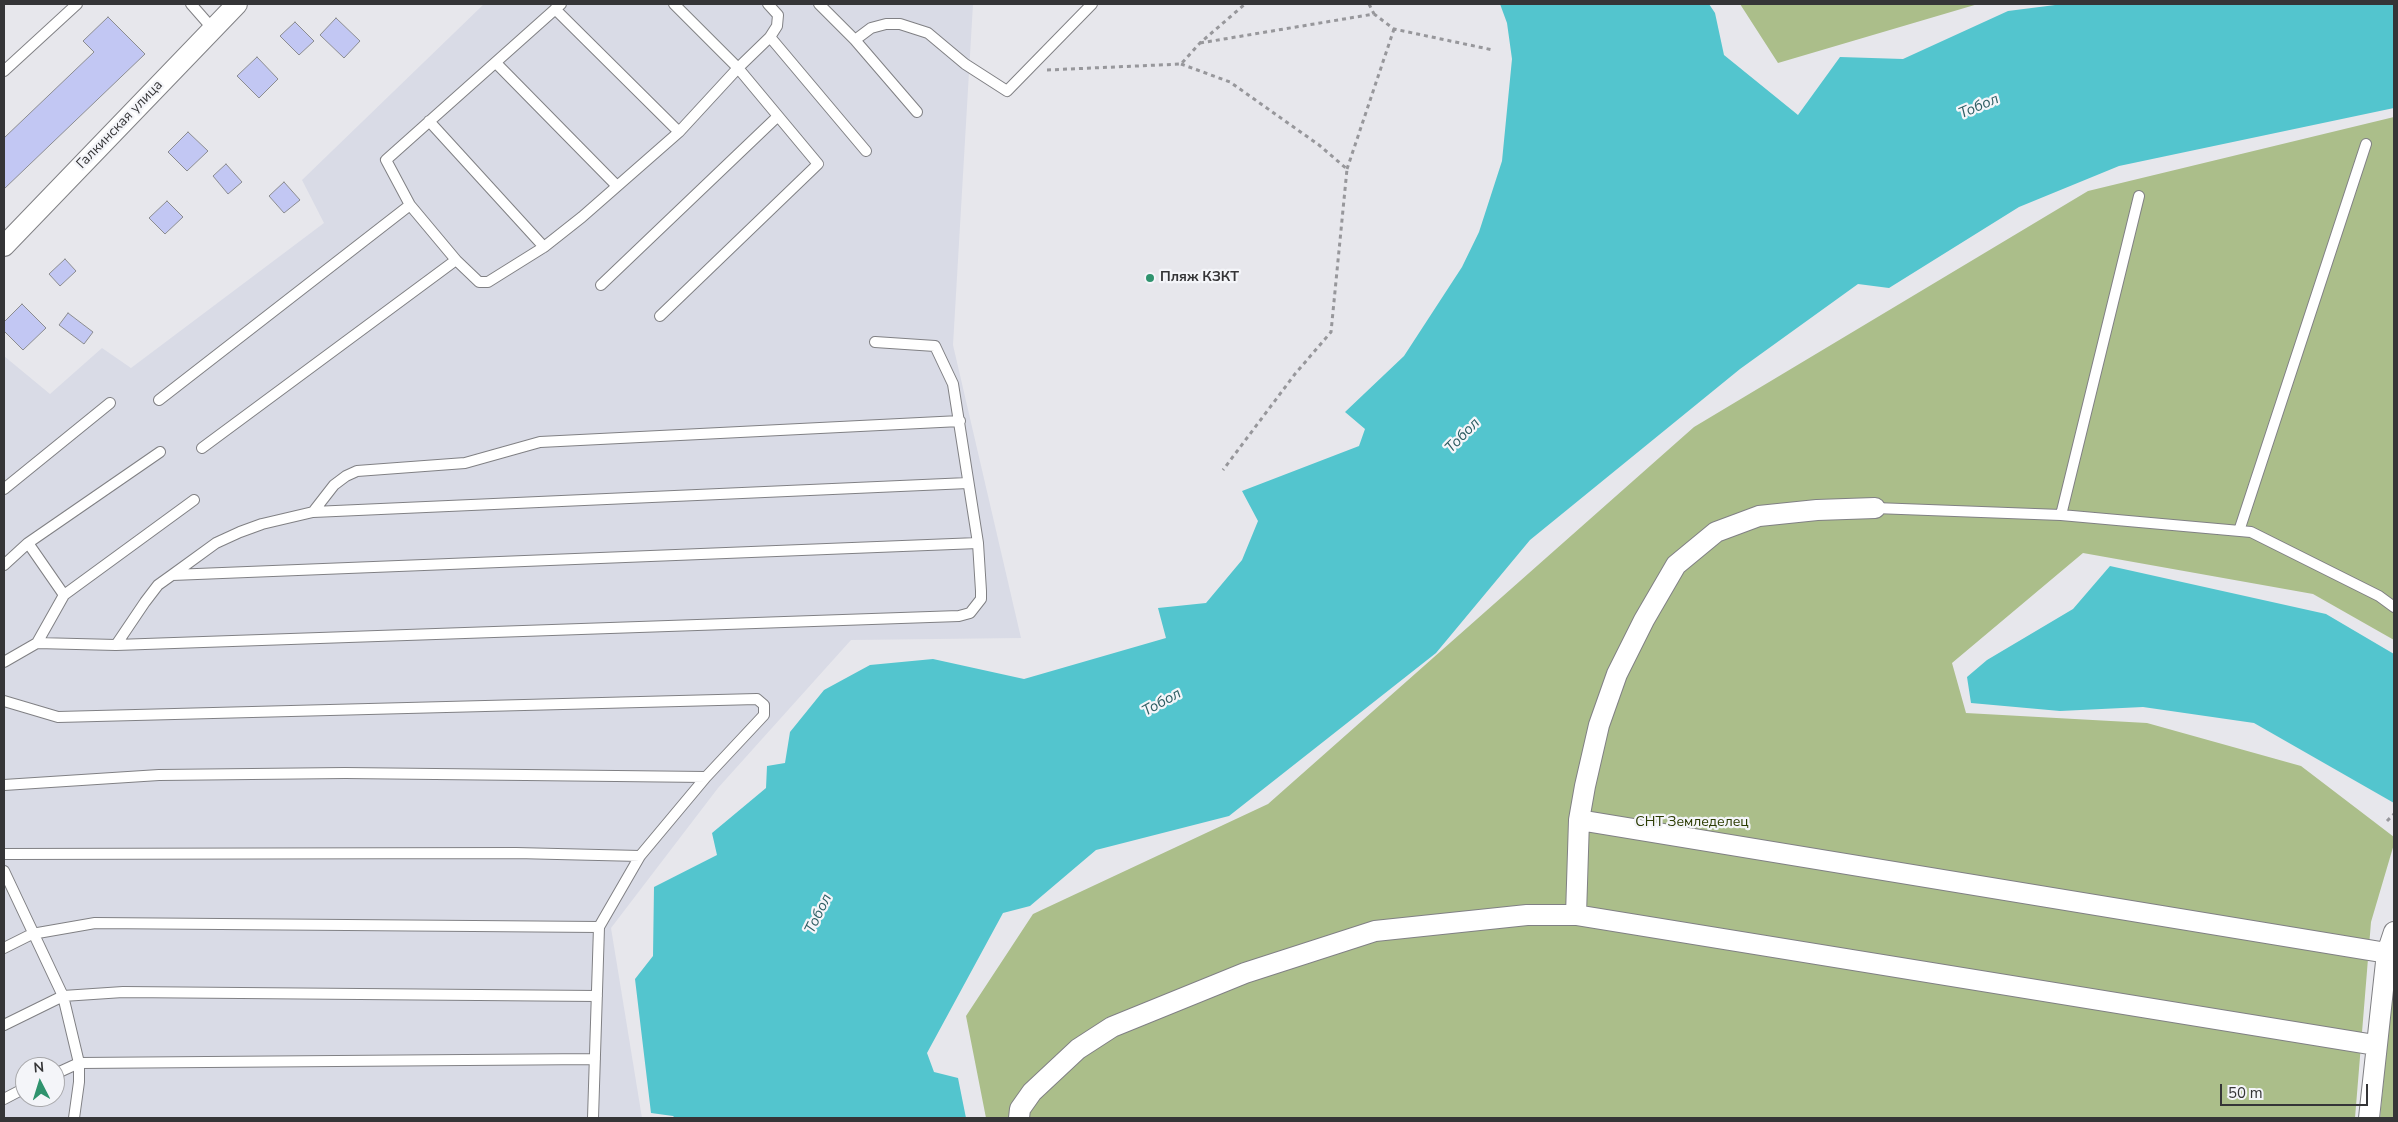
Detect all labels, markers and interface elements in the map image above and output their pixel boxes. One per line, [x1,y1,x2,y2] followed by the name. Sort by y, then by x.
[73,77,167,173] street label: Галкинская улица
[1956,91,2002,123] water label: Тобол
[1160,270,1239,286] place label: Пляж КЗКТ
[1144,272,1156,284] marker: Пляж КЗКТ
[1442,415,1484,457] water label: Тобол
[1139,685,1185,721] water label: Тобол
[1635,815,1749,831] park label: СНТ Земледелец
[802,891,836,937] water label: Тобол
[15,1057,65,1107] north arrow
[33,1058,45,1077] text: N
[2223,1074,2370,1106] scale bar
[2228,1083,2263,1103] text: 50 m

